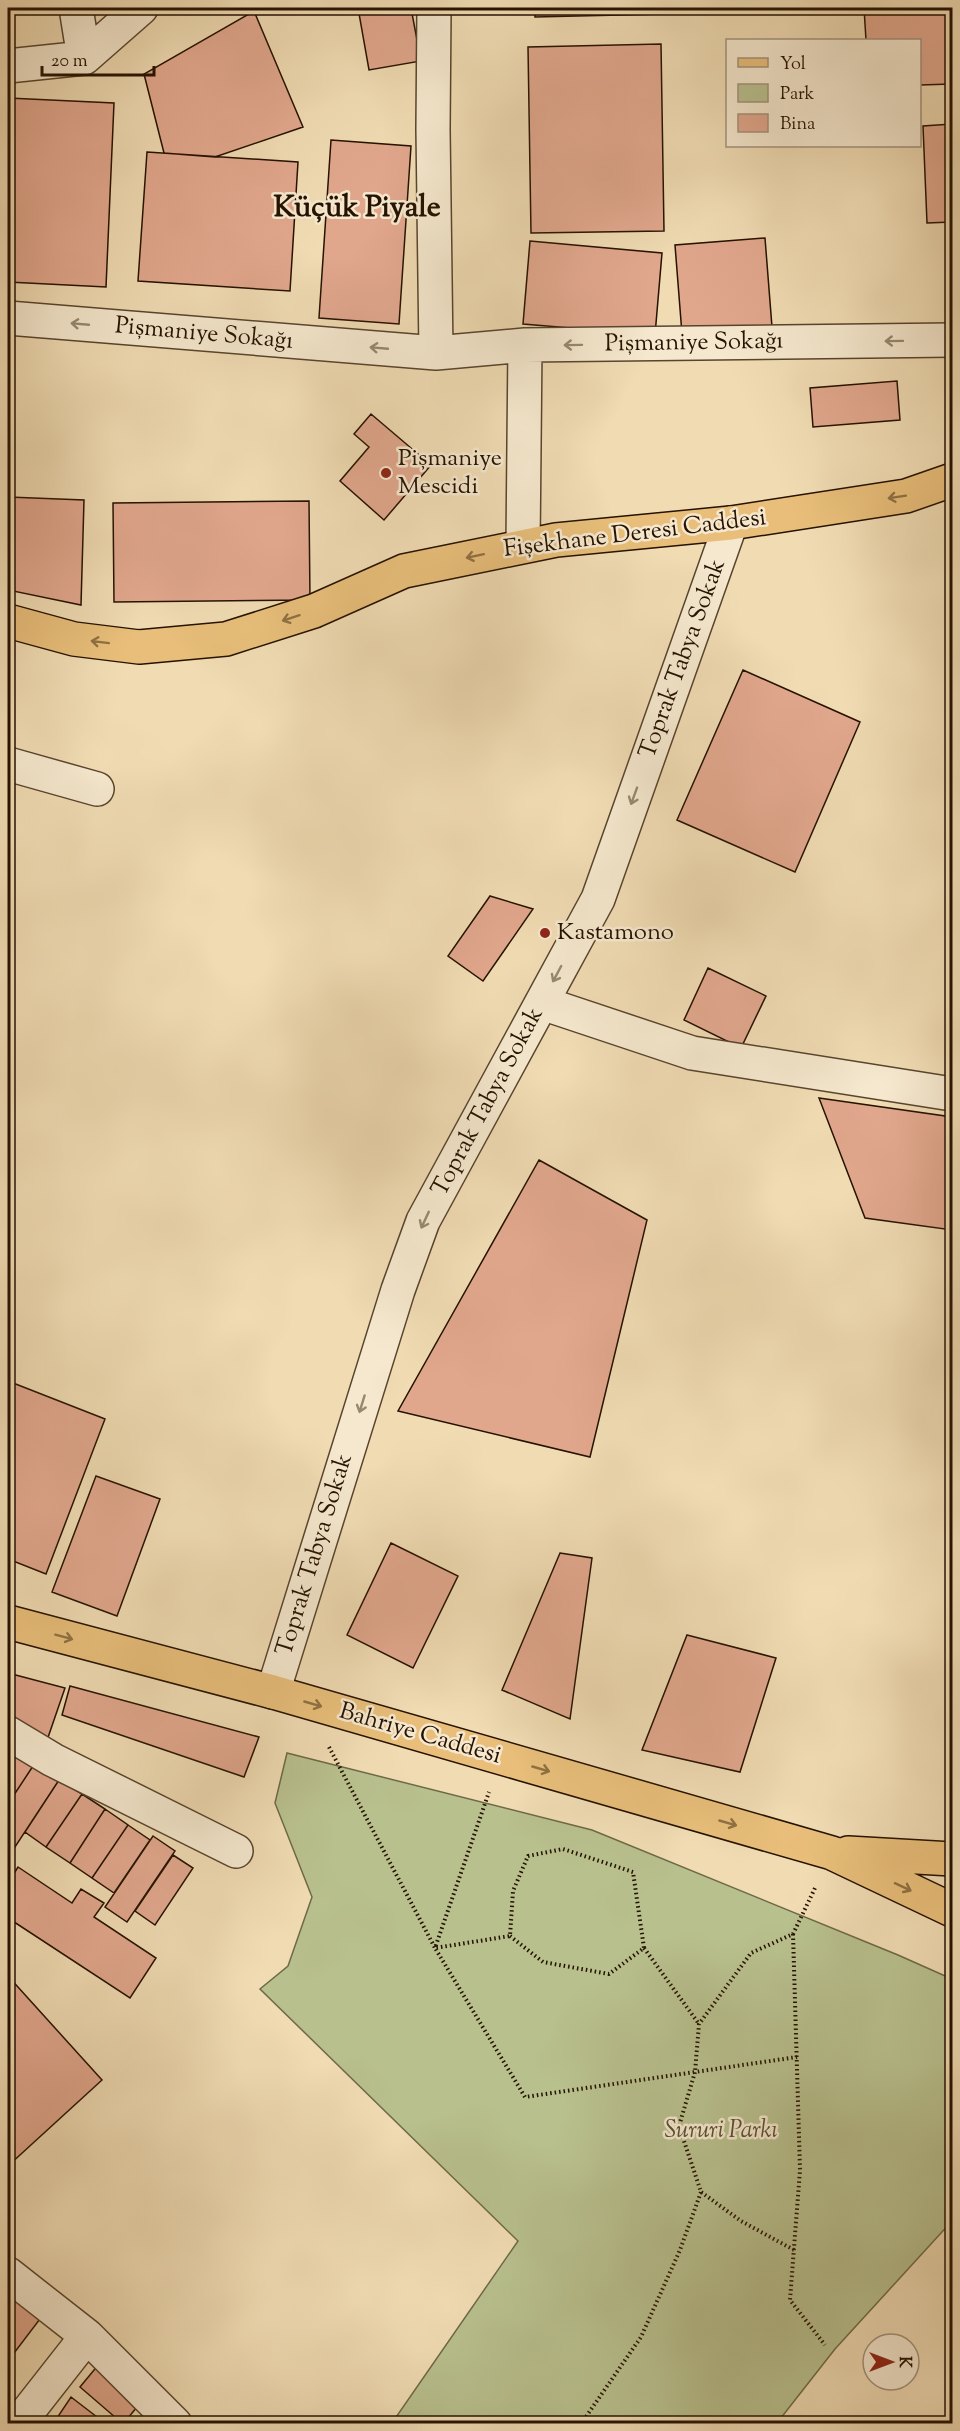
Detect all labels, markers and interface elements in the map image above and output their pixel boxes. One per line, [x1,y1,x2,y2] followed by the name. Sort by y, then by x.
[42,39,154,77] scale bar
[726,39,921,147] legend
[51,49,88,75] text: 20 m
[780,52,806,78] text: Yol
[780,82,815,108] text: Park
[780,112,815,138] text: Bina
[273,187,441,230] district label: Küçük Piyale
[114,309,295,359] street label: Pişmaniye Sokağı
[70,318,90,329] one-way arrow
[604,324,784,362] street label: Pişmaniye Sokağı
[885,335,905,347] one-way arrow
[564,339,584,351] one-way arrow
[369,342,389,353] one-way arrow
[398,442,502,504] place label: Pişmaniye Mescidi
[379,466,393,480] marker: Pişmaniye Mescidi
[887,492,907,503] one-way arrow
[502,501,768,567] street label: Fişekhane Deresi Caddesi
[466,551,485,563] one-way arrow
[631,555,735,763] street label: Toprak Tabya Sokak
[282,614,301,625] one-way arrow
[91,636,111,647] one-way arrow
[628,786,639,805] one-way arrow
[557,916,674,950] place label: Kastamono
[538,926,552,940] marker: Kastamono
[551,965,562,983] one-way arrow
[424,1001,552,1203] street label: Toprak Tabya Sokak
[418,1210,430,1228] one-way arrow
[356,1394,367,1413] one-way arrow
[268,1450,362,1660] street label: Toprak Tabya Sokak
[54,1632,73,1643] one-way arrow
[335,1695,505,1773] street label: Bahriye Caddesi
[303,1699,322,1710] one-way arrow
[531,1764,550,1775] one-way arrow
[719,1818,738,1829] one-way arrow
[894,1881,912,1893] one-way arrow
[665,2114,777,2148] park label: Sururi Parkı
[861,2332,921,2392] north arrow
[892,2356,915,2368] text: K

